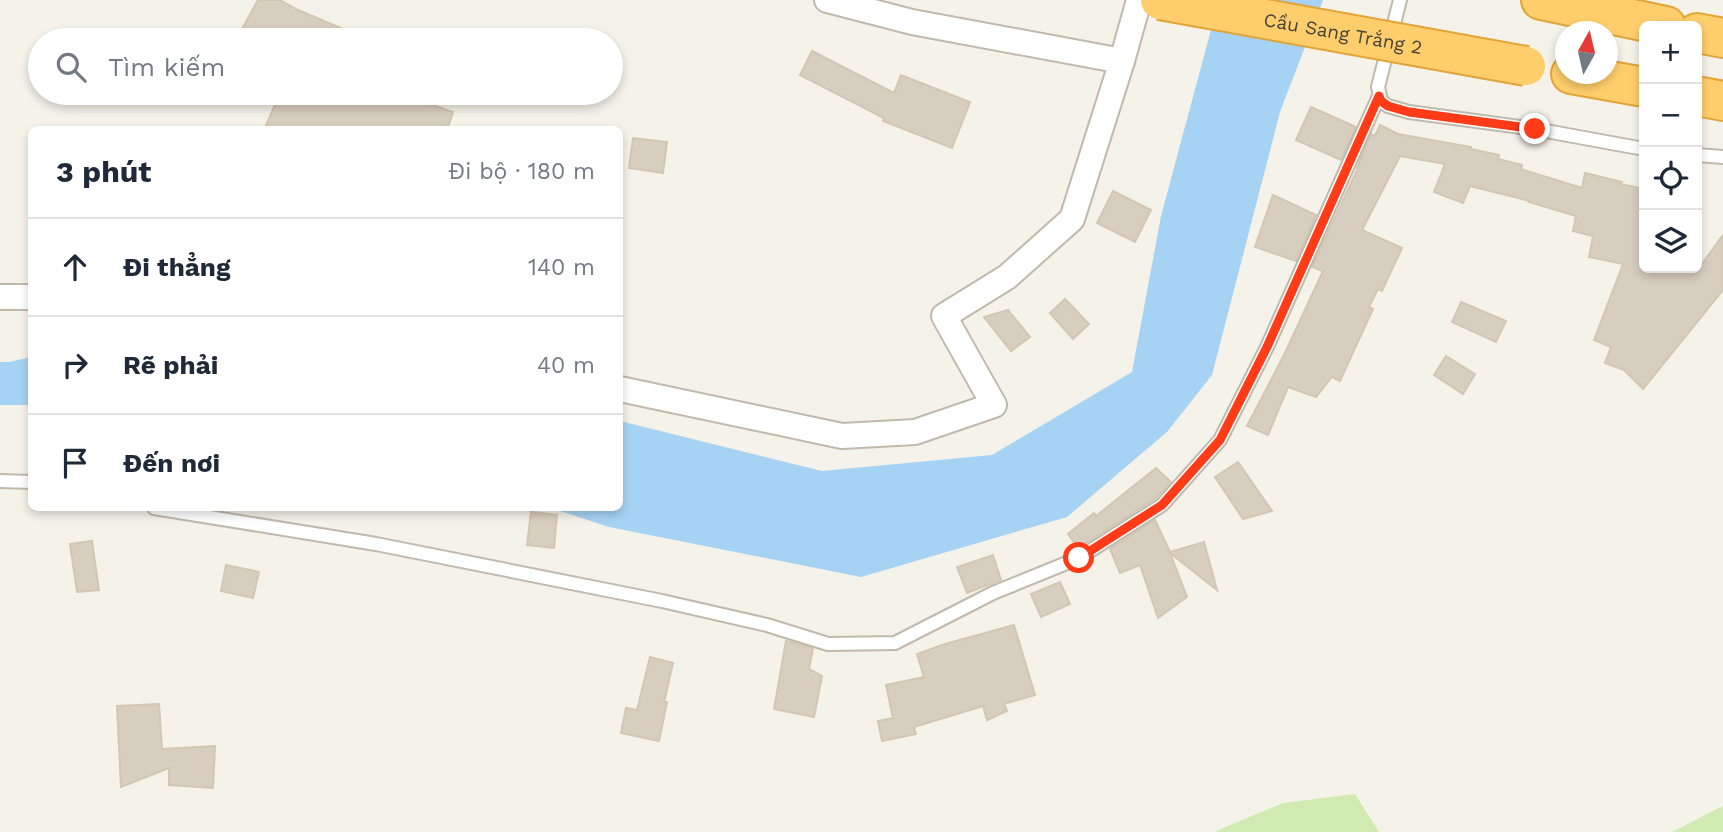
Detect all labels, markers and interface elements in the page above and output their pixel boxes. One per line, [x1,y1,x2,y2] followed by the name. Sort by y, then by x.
[1262,8,1424,59] street label: Cầu Sang Trắng 2
[1555,21,1618,84] north arrow
[1639,21,1702,273] map controls
[1639,21,1702,84] button: +
[28,28,623,105] search box
[52,48,90,86] icon: search
[108,52,225,82] text: Tìm kiếm
[1639,84,1702,147] button: −
[1519,113,1550,144] route end
[1639,147,1702,210] button: locate
[56,154,151,189] text: 3 phút
[448,158,595,185] text: Đi bộ · 180 m
[1639,210,1702,273] button: layers
[56,248,94,286] icon: ahead
[123,252,231,282] text: Đi thẳng
[528,254,595,281] text: 140 m
[56,346,94,384] icon: right
[123,350,218,380] text: Rẽ phải
[537,352,595,379] text: 40 m
[56,444,94,482] icon: arrive
[123,448,220,478] text: Đến nơi
[1063,542,1094,573] route start

